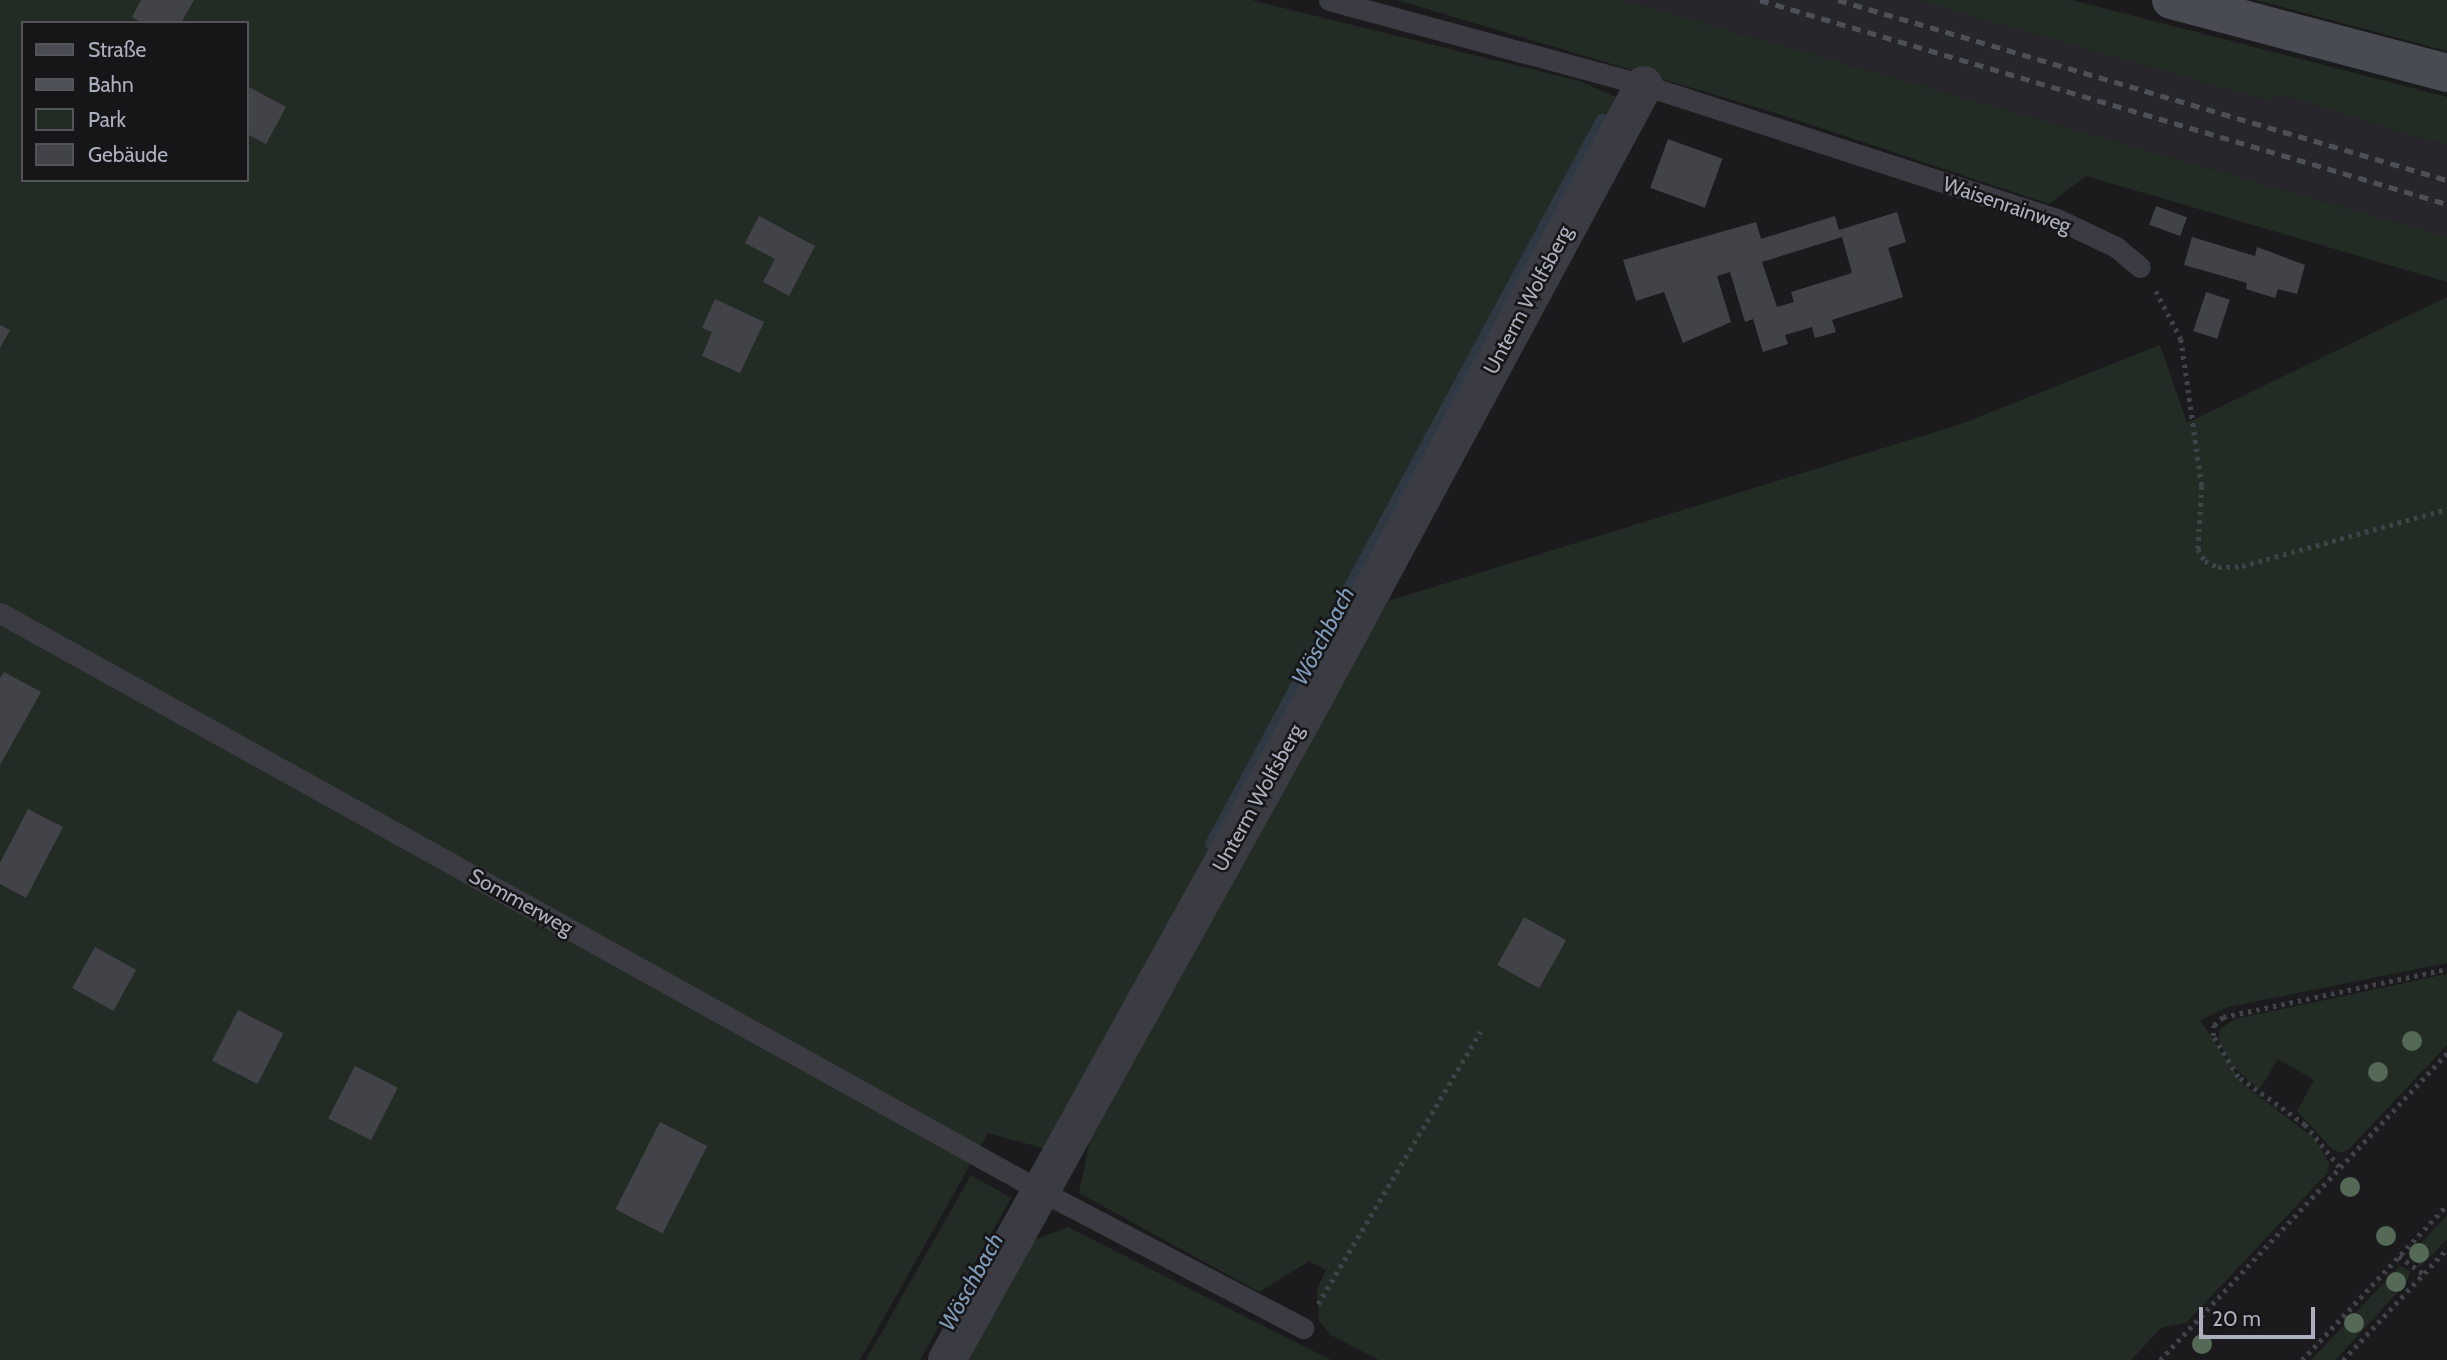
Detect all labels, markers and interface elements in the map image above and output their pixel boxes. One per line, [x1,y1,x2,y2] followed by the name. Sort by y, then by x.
[21,21,248,182] legend
[88,37,146,62] text: Straße
[88,72,134,97] text: Bahn
[88,107,126,132] text: Park
[88,142,168,167] text: Gebäude
[1940,171,2074,239] street label: Waisenrainweg
[1478,221,1578,379] street label: Unterm Wolfsberg
[1286,582,1360,690] water label: Wöschbach
[1207,720,1309,876] street label: Unterm Wolfsberg
[465,863,577,941] street label: Sommerweg
[933,1228,1009,1336] water label: Wöschbach
[2202,1294,2318,1338] scale bar
[2212,1306,2261,1331] text: 20 m

